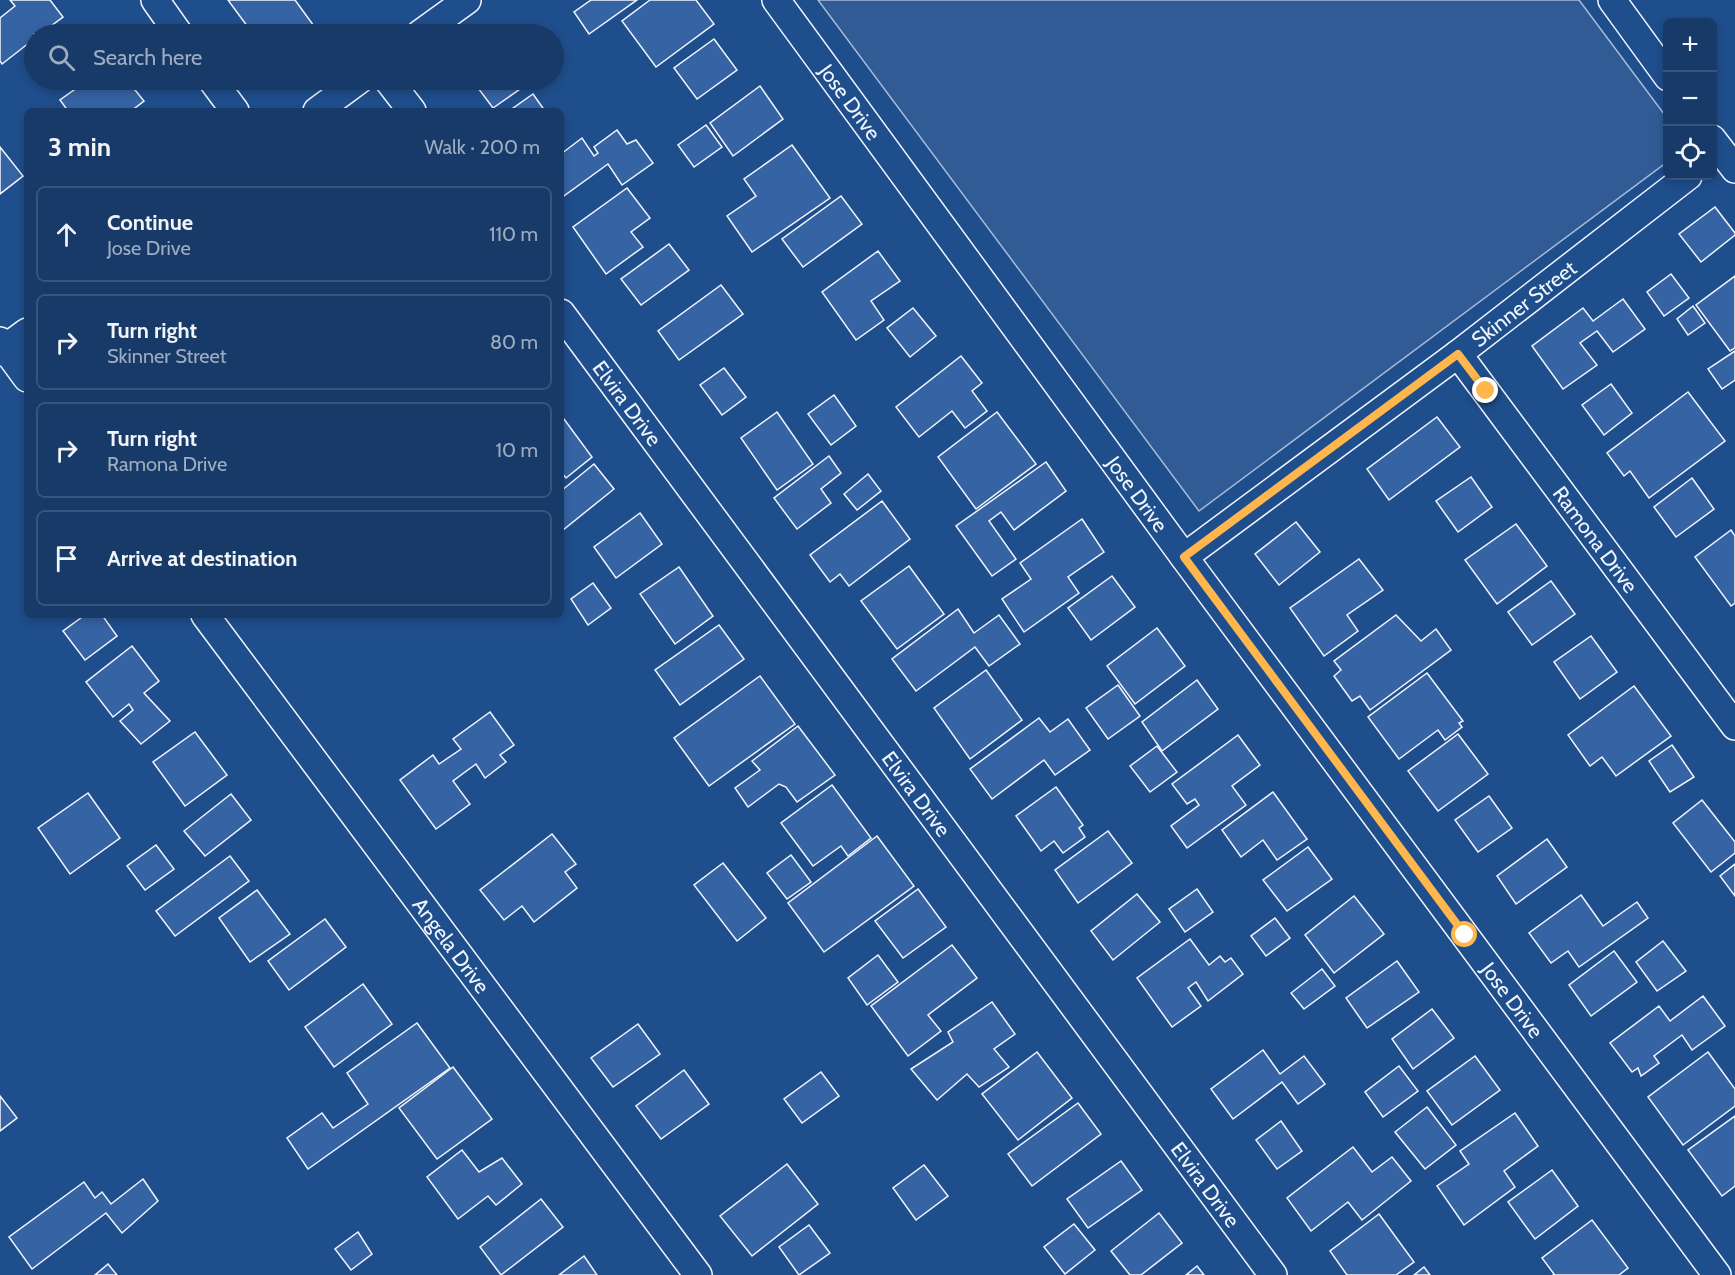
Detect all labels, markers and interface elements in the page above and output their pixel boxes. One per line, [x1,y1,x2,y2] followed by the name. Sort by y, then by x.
[1663,18,1717,180] map controls
[1663,18,1717,72] button: +
[24,24,564,90] search box
[45,41,78,74] icon: search
[93,44,202,71] text: Search here
[814,58,887,145] street label: Jose Drive
[1663,72,1717,126] button: −
[1663,126,1717,180] button: locate
[48,131,111,163] text: 3 min
[424,135,540,159] text: Walk · 200 m
[107,209,193,236] text: Continue
[50,218,83,251] icon: ahead
[489,222,538,246] text: 110 m
[107,236,191,260] text: Jose Drive
[1466,255,1581,352] street label: Skinner Street
[107,317,197,344] text: Turn right
[50,326,83,359] icon: right
[490,330,538,354] text: 80 m
[107,344,227,368] text: Skinner Street
[588,356,667,451] street label: Elvira Drive
[1472,377,1498,403] route end
[107,425,197,452] text: Turn right
[50,434,83,467] icon: right
[495,438,538,462] text: 10 m
[1101,450,1174,537] street label: Jose Drive
[107,452,227,476] text: Ramona Drive
[1548,481,1644,598] street label: Ramona Drive
[50,542,83,575] icon: arrive
[107,545,297,572] text: Arrive at destination
[877,746,957,841] street label: Elvira Drive
[408,892,495,998] street label: Angela Drive
[1451,921,1477,947] route start
[1476,956,1549,1043] street label: Jose Drive
[1166,1137,1246,1232] street label: Elvira Drive

